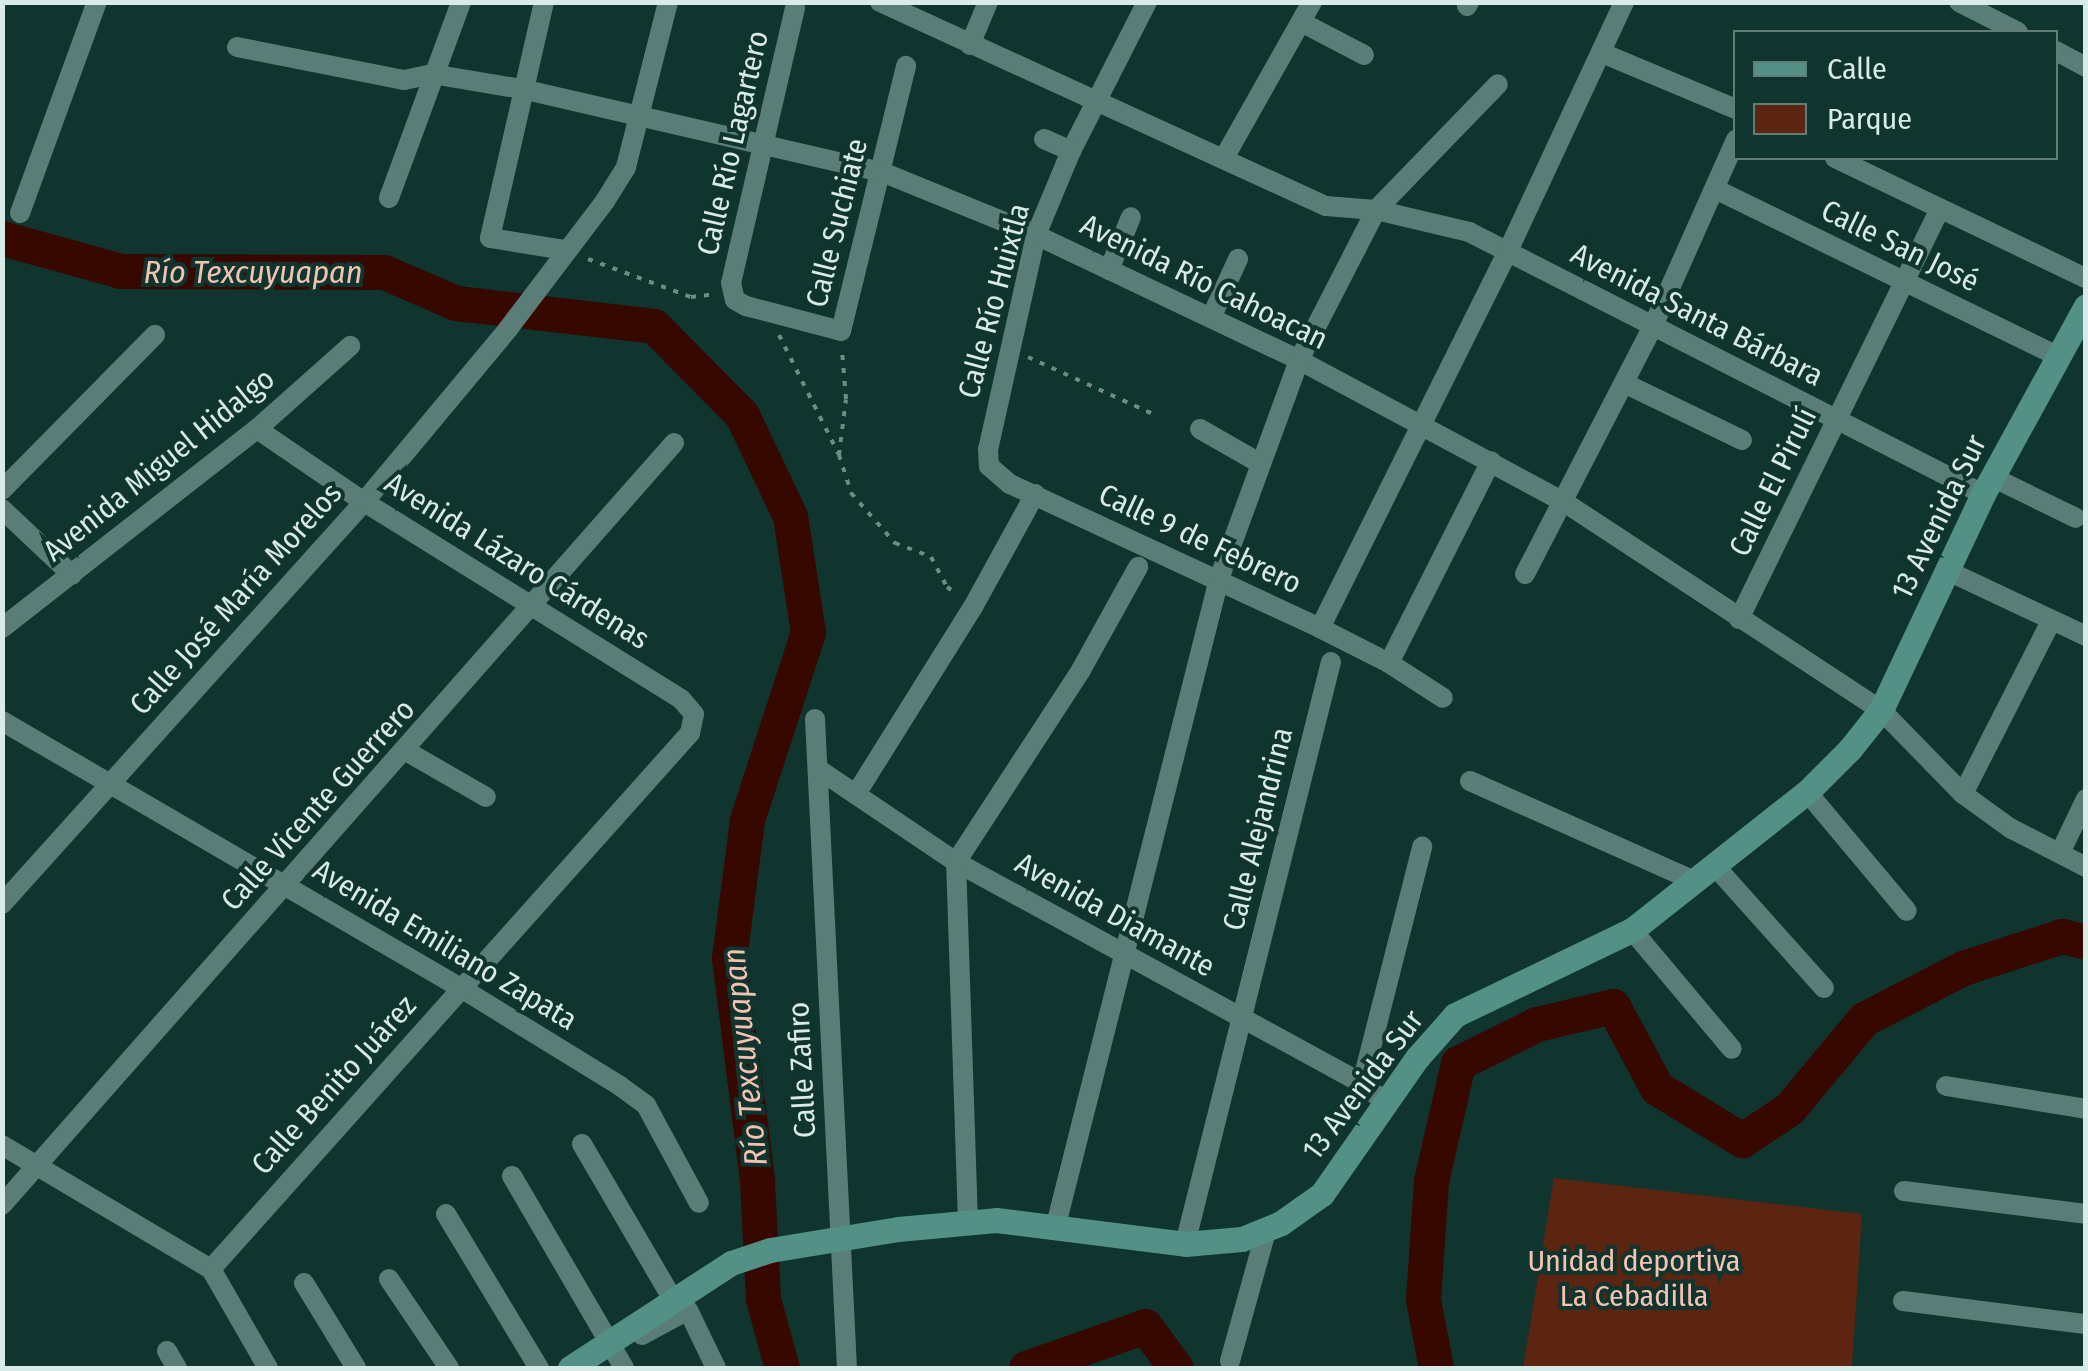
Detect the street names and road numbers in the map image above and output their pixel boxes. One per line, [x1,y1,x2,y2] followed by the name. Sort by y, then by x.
[690,27,776,259] street label: Calle Río Lagartero
[799,135,875,311] street label: Calle Suchiate
[1815,192,1985,300] street label: Calle San José
[951,200,1037,402] street label: Calle Río Huixtla
[1075,207,1333,357] street label: Avenida Río Cahoacan
[1565,236,1829,394] street label: Avenida Santa Bárbara
[36,361,282,569] street label: Avenida Miguel Hidalgo
[1722,402,1824,562] street label: Calle El Pirulí
[1884,429,1994,605] street label: 13 Avenida Sur
[378,465,656,657] street label: Avenida Lázaro Cárdenas
[122,476,350,722] street label: Calle José María Morelos
[1093,476,1307,602] street label: Calle 9 de Febrero
[214,692,422,918] street label: Calle Vicente Guerrero
[1215,724,1301,934] street label: Calle Alejandrina
[1009,845,1221,985] street label: Avenida Diamante
[307,852,583,1038] street label: Avenida Emiliano Zapata
[244,988,424,1182] street label: Calle Benito Juárez
[780,1001,824,1139] street label: Calle Zafiro
[1295,1003,1431,1167] street label: 13 Avenida Sur

